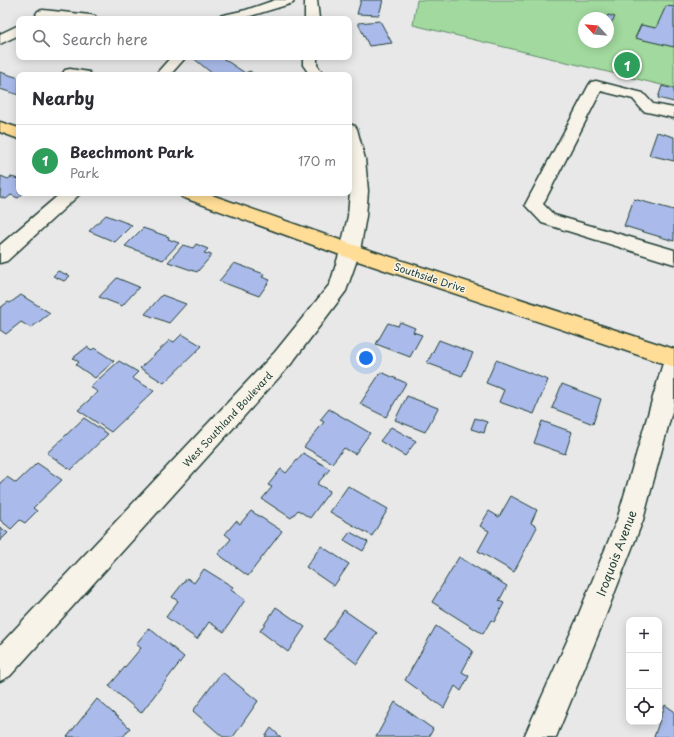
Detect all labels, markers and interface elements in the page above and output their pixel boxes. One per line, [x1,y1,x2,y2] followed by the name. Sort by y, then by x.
[578,12,614,48] north arrow
[16,16,352,60] search box
[30,27,52,49] icon: search
[62,27,148,50] text: Search here
[614,50,640,80] pin: 1
[32,85,94,111] text: Nearby
[70,140,194,163] text: Beechmont Park
[42,151,48,170] text: 1
[298,151,336,170] text: 170 m
[70,163,99,182] text: Park
[392,258,468,296] street label: Southside Drive
[356,348,376,368] your location
[179,368,275,470] street label: West Southland Boulevard
[591,507,641,599] street label: Iroquois Avenue
[626,617,662,725] map controls
[626,617,662,653] button: +
[626,653,662,689] button: −
[626,689,662,725] button: locate

